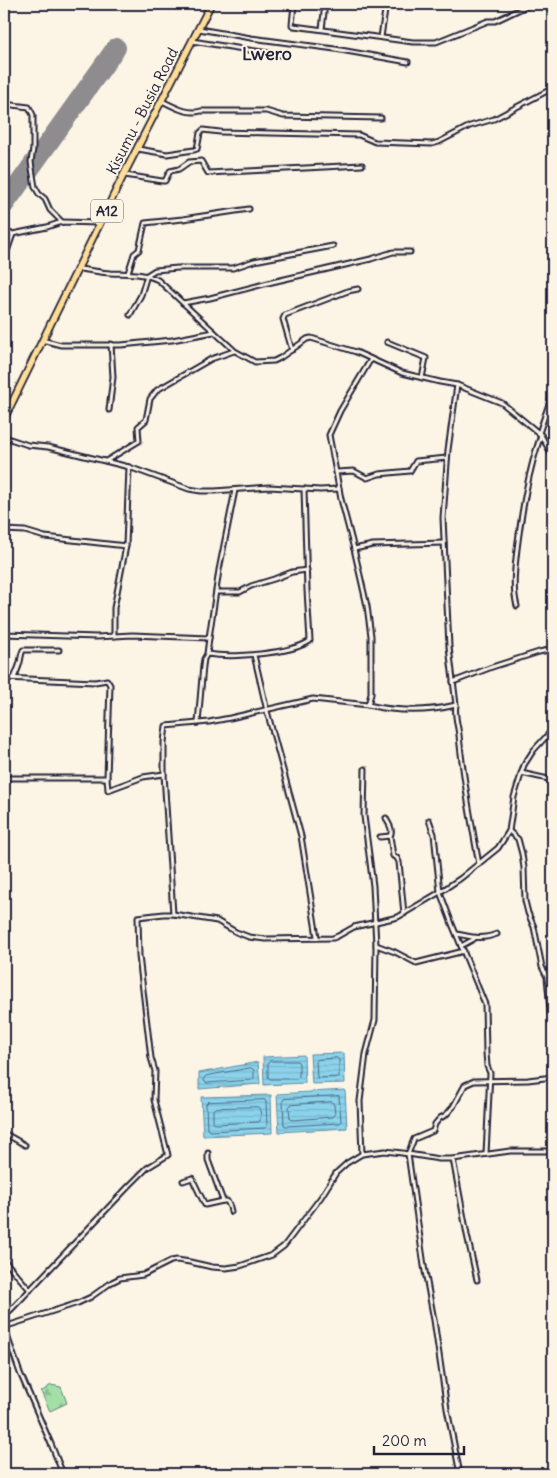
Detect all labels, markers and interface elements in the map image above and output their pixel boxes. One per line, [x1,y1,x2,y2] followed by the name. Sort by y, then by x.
[242,42,292,65] district label: Lwero
[102,44,182,178] street label: Kisumu - Busia Road
[91,200,123,222] road number: A12
[374,1423,464,1455] scale bar
[382,1431,427,1450] text: 200 m

